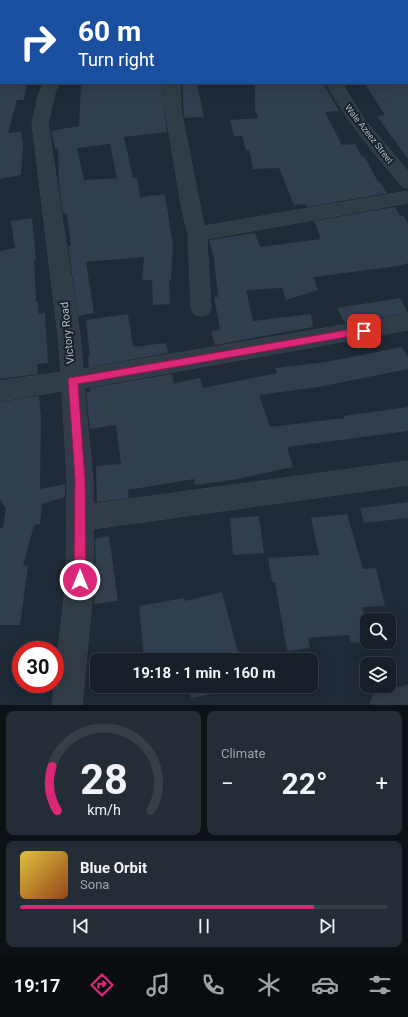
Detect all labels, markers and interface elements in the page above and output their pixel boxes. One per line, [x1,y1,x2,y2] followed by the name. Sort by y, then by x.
[78,15,141,48] text: 60 m
[12,16,64,68] icon: right
[78,49,155,70] text: Turn right
[343,102,395,166] street label: Wale Azeez Street
[58,301,77,365] street label: Victory Road
[347,314,381,348] pin
[353,320,375,342] icon: arrive
[59,559,101,601] position arrow
[360,613,396,693] map controls
[360,613,396,649] button: search
[12,641,64,693] speed limit sign: 30
[360,657,396,693] button: layers
[133,664,275,682] text: 19:18 · 1 min · 160 m
[221,746,265,761] text: Climate
[80,755,127,804] text: 28
[281,766,328,801] text: 22°
[221,771,234,796] text: −
[376,771,388,796] text: +
[87,802,120,818] text: km/h
[80,859,147,877] text: Blue Orbit
[80,877,109,892] text: Sona
[70,915,92,937] icon: previous
[193,915,215,937] icon: pause
[316,915,338,937] icon: next
[88,971,116,999] icon: directions
[144,971,172,999] icon: music
[199,971,227,999] icon: phone
[255,971,283,999] icon: climate
[311,971,339,999] icon: car
[366,971,394,999] icon: filters
[14,975,60,996] text: 19:17

